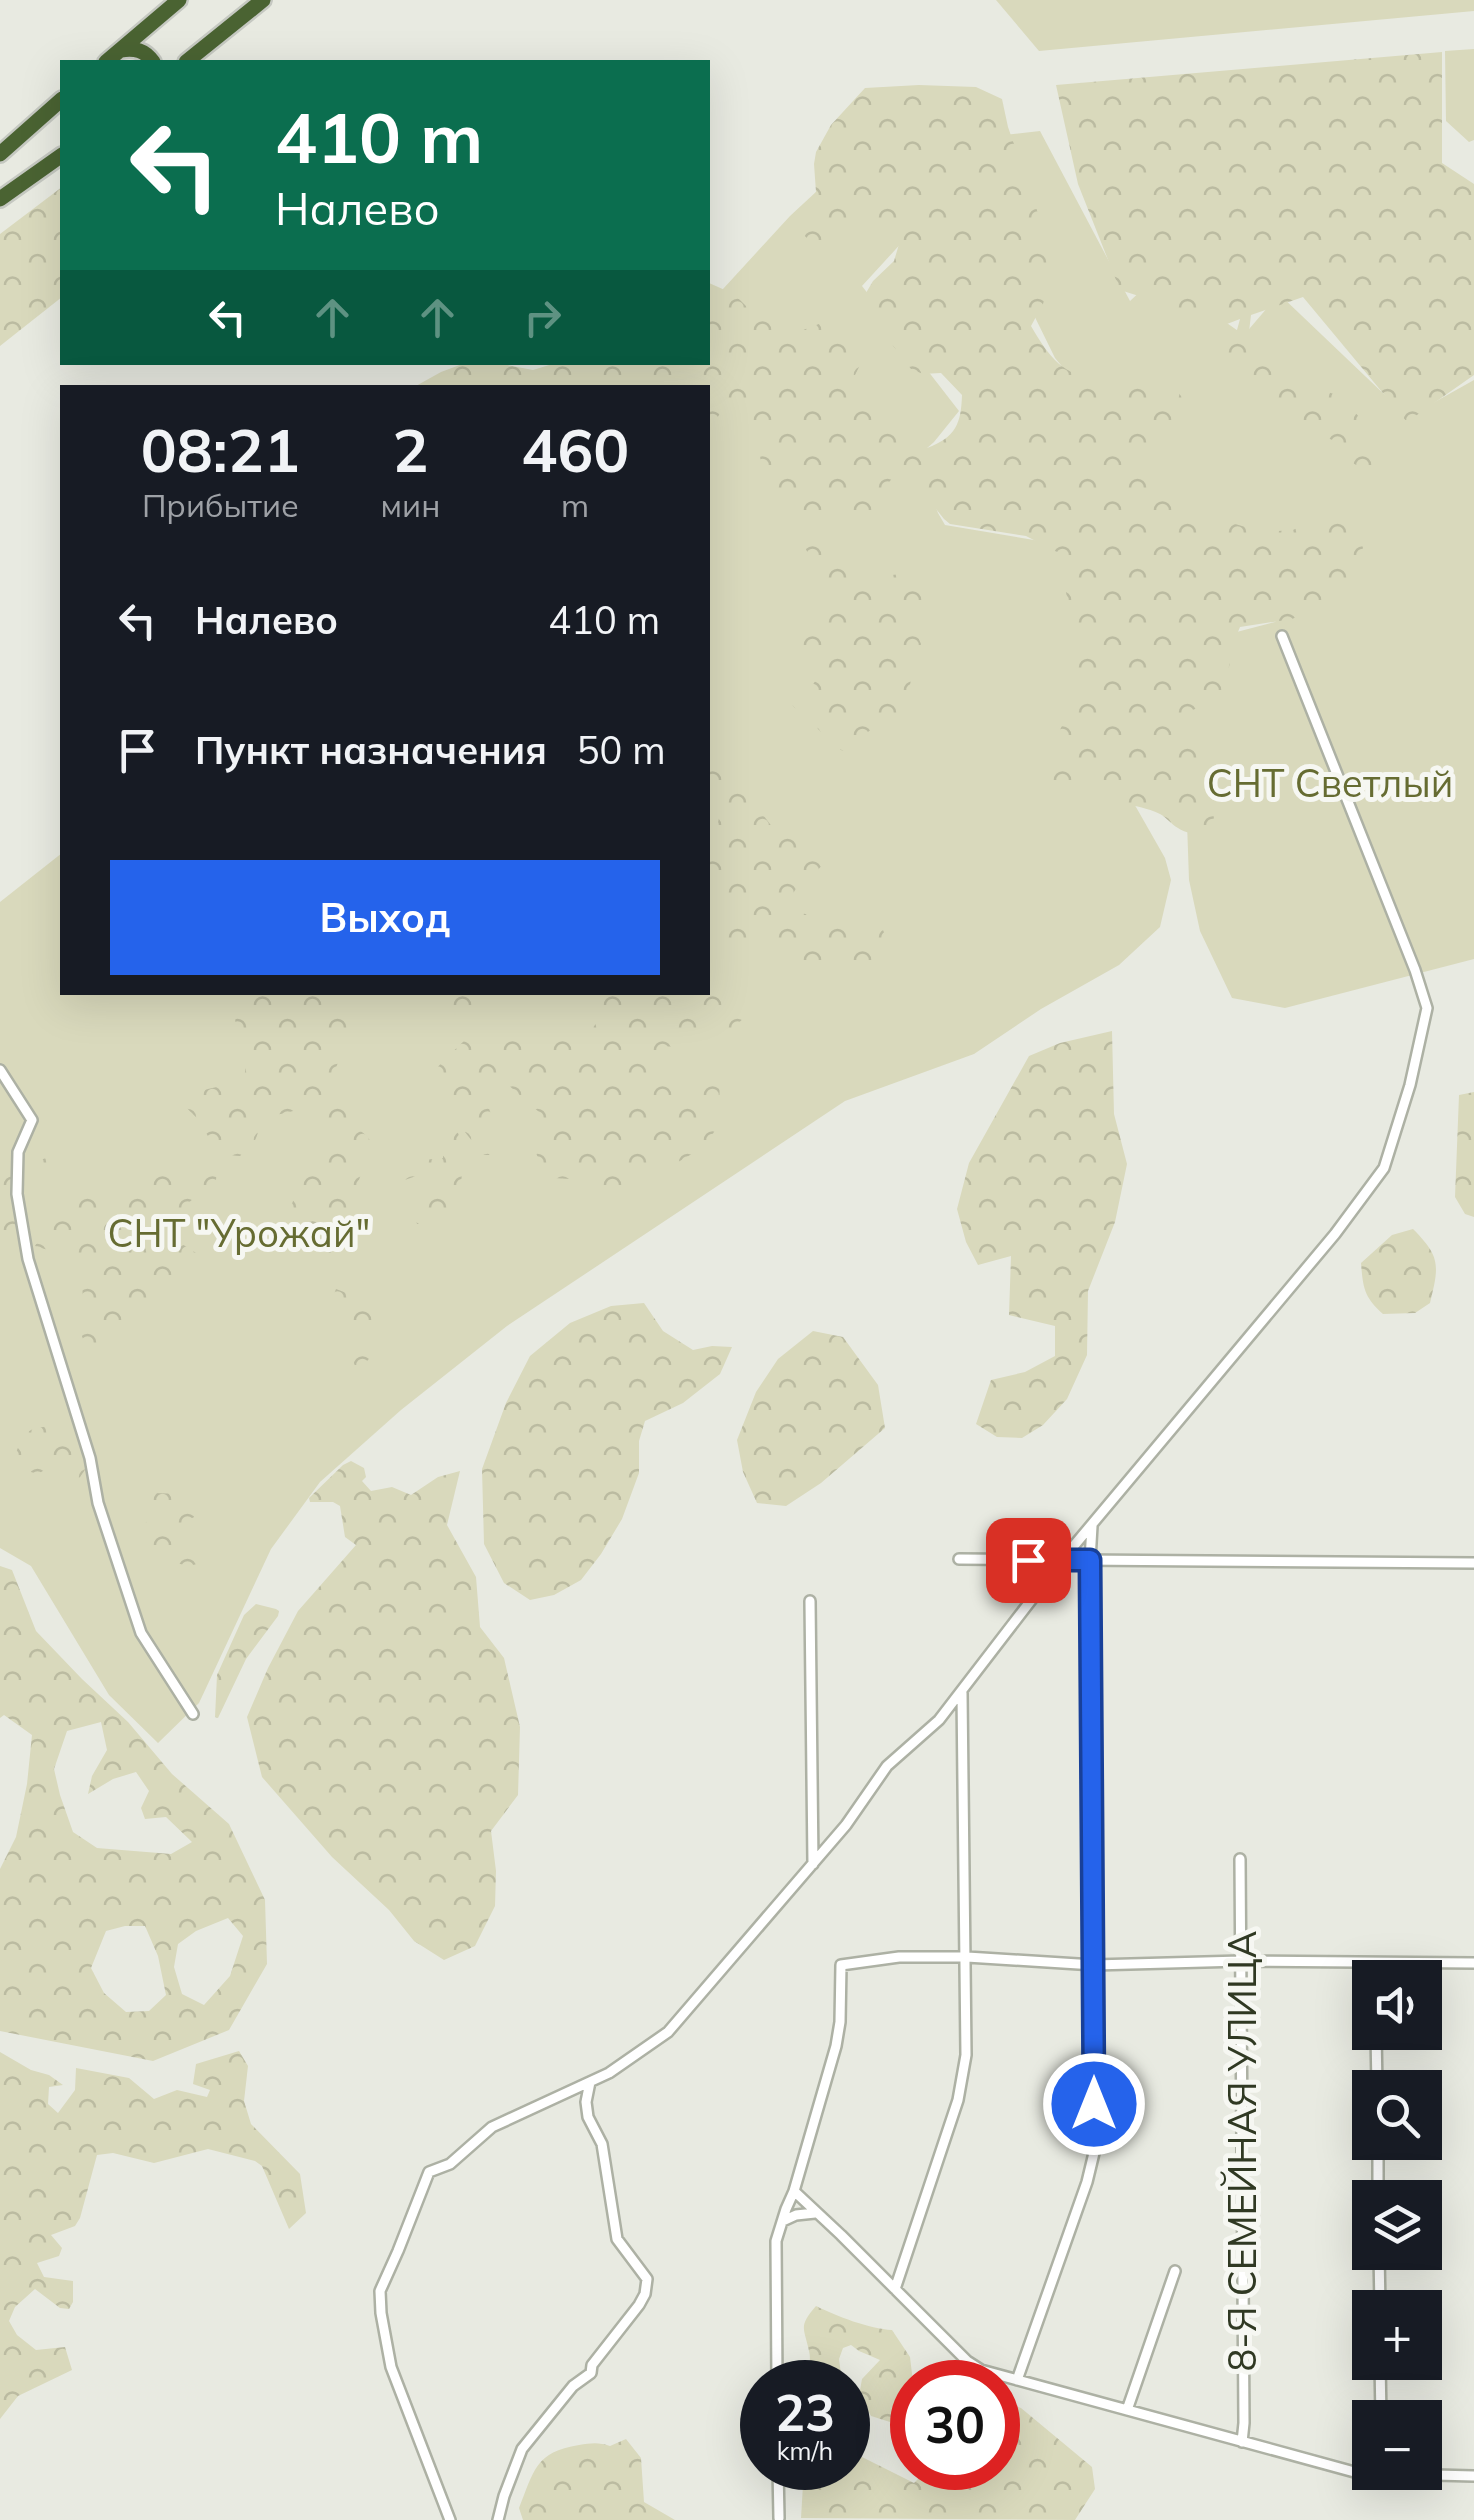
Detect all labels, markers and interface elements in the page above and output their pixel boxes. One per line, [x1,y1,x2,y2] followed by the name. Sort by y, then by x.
[275,93,483,181] text: 410 m
[110,100,240,230] icon: left
[275,180,440,236] text: Налево
[200,290,255,345] icon: left
[305,290,360,345] icon: ahead
[410,290,465,345] icon: ahead
[515,290,570,345] icon: right
[141,412,300,487] text: 08:21
[392,412,428,487] text: 2
[521,412,629,487] text: 460
[142,485,299,525] text: Прибытие
[381,485,440,525] text: мин
[561,485,589,525] text: m
[110,593,165,648] icon: left
[195,596,338,644] text: Налево
[548,596,660,644] text: 410 m
[110,723,165,778] icon: arrive
[195,726,547,774] text: Пункт назначения
[577,726,666,774] text: 50 m
[1207,759,1453,807] park label: СНТ Светлый
[110,860,660,975] button: Выход
[108,1209,370,1257] park label: СНТ "Урожай"
[986,1518,1071,1603] pin
[1001,1533,1056,1588] icon: arrive
[1218,1930,1266,2371] street label: 8-Я СЕМЕЙНАЯ УЛИЦА
[1352,1960,1442,2490] map controls
[1352,1960,1442,2050] button: sound
[1042,2052,1146,2156] position arrow
[1352,2070,1442,2160] button: search
[1352,2180,1442,2270] button: layers
[1352,2290,1442,2380] button: +
[890,2360,1020,2490] speed limit sign: 30
[775,2381,835,2444] text: 23
[1352,2400,1442,2490] button: −
[777,2435,833,2466] text: km/h

